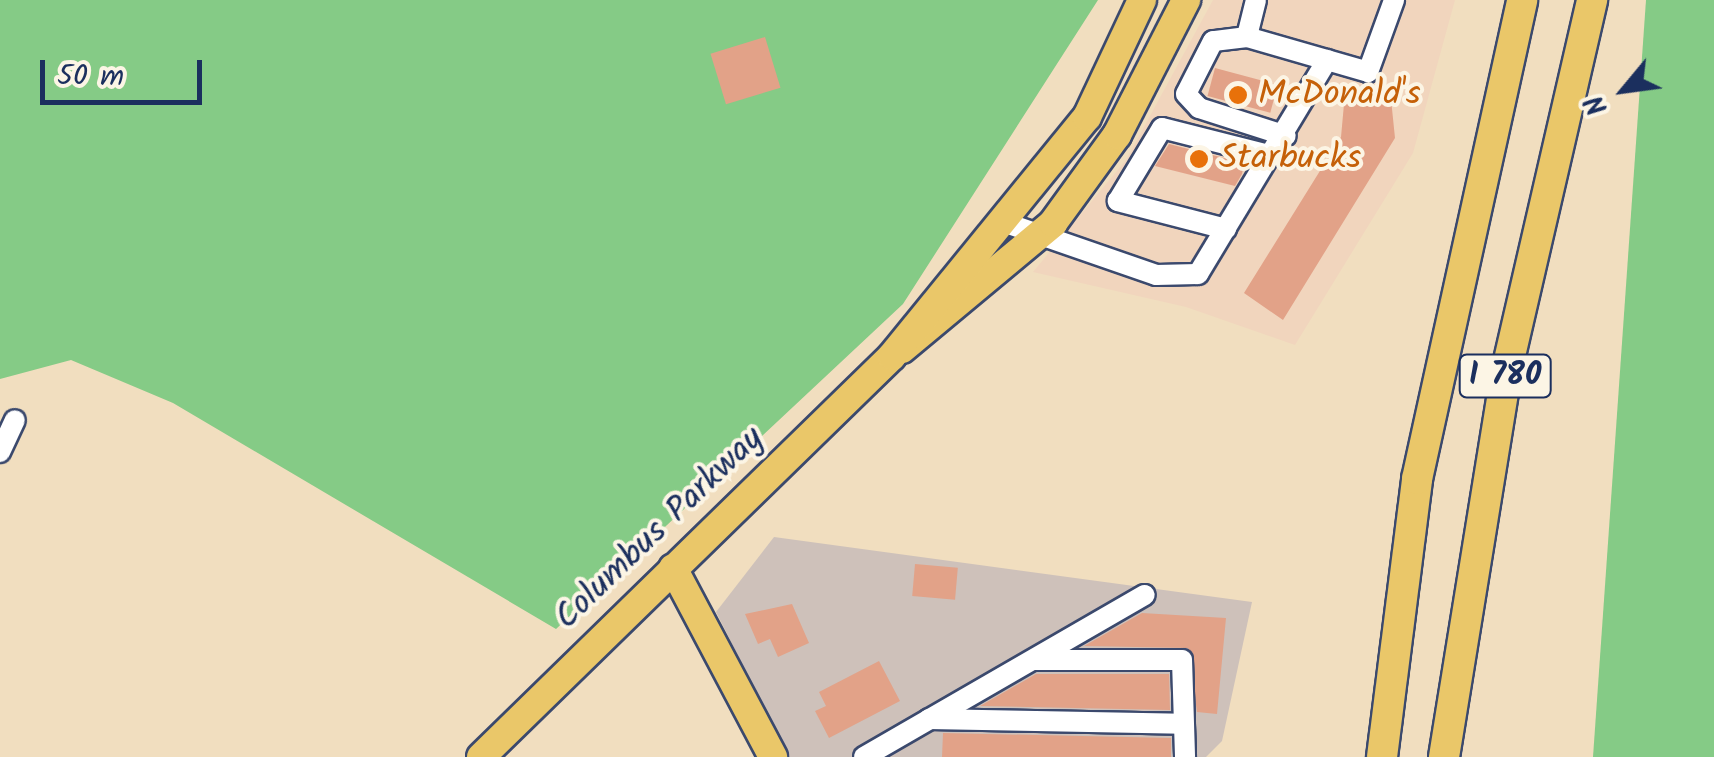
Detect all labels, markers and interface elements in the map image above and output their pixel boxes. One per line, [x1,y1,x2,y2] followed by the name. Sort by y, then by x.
[45,40,208,102] scale bar
[1574,40,1674,140] north arrow
[57,53,124,101] text: 50 m
[1258,74,1421,116] place label: McDonald's
[1227,84,1249,106] marker: McDonald's
[1573,86,1621,123] text: N
[1219,138,1361,180] place label: Starbucks
[1188,148,1210,170] marker: Starbucks
[1458,349,1552,403] road number: I 780
[547,419,773,639] street label: Columbus Parkway

